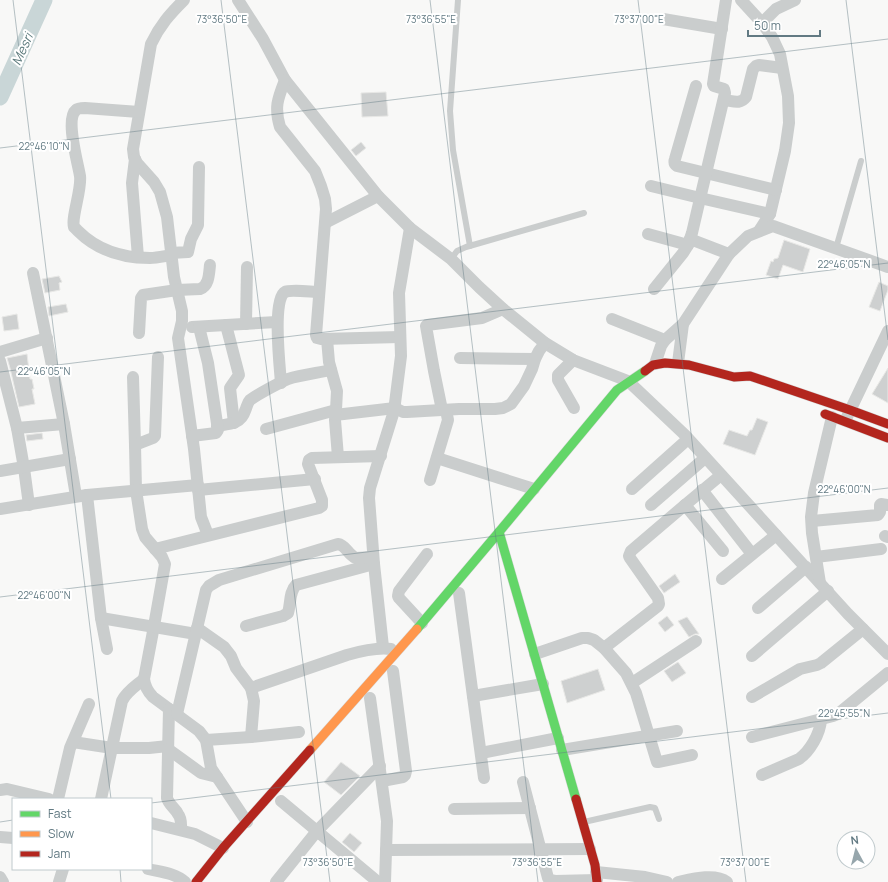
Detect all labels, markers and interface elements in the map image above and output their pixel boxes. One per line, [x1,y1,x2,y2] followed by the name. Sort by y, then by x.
[197,12,248,26] text: 73°36'50"E
[406,12,456,26] text: 73°36'55"E
[614,12,664,26] text: 73°37'00"E
[748,12,820,38] scale bar
[754,17,781,34] text: 50 m
[7,28,38,68] water label: Mesri
[19,139,70,153] text: 22°46'10"N
[818,257,871,271] text: 22°46'05"N
[18,364,71,378] text: 22°46'05"N
[817,482,871,496] text: 22°46'00"N
[17,588,71,602] text: 22°46'00"N
[818,706,870,720] text: 22°45'55"N
[12,798,152,870] legend
[48,805,72,822] text: Fast
[48,825,74,842] text: Slow
[836,830,876,870] north arrow
[850,832,860,848] text: N
[48,845,70,862] text: Jam
[303,855,354,869] text: 73°36'50"E
[512,855,562,869] text: 73°36'55"E
[720,855,770,869] text: 73°37'00"E

